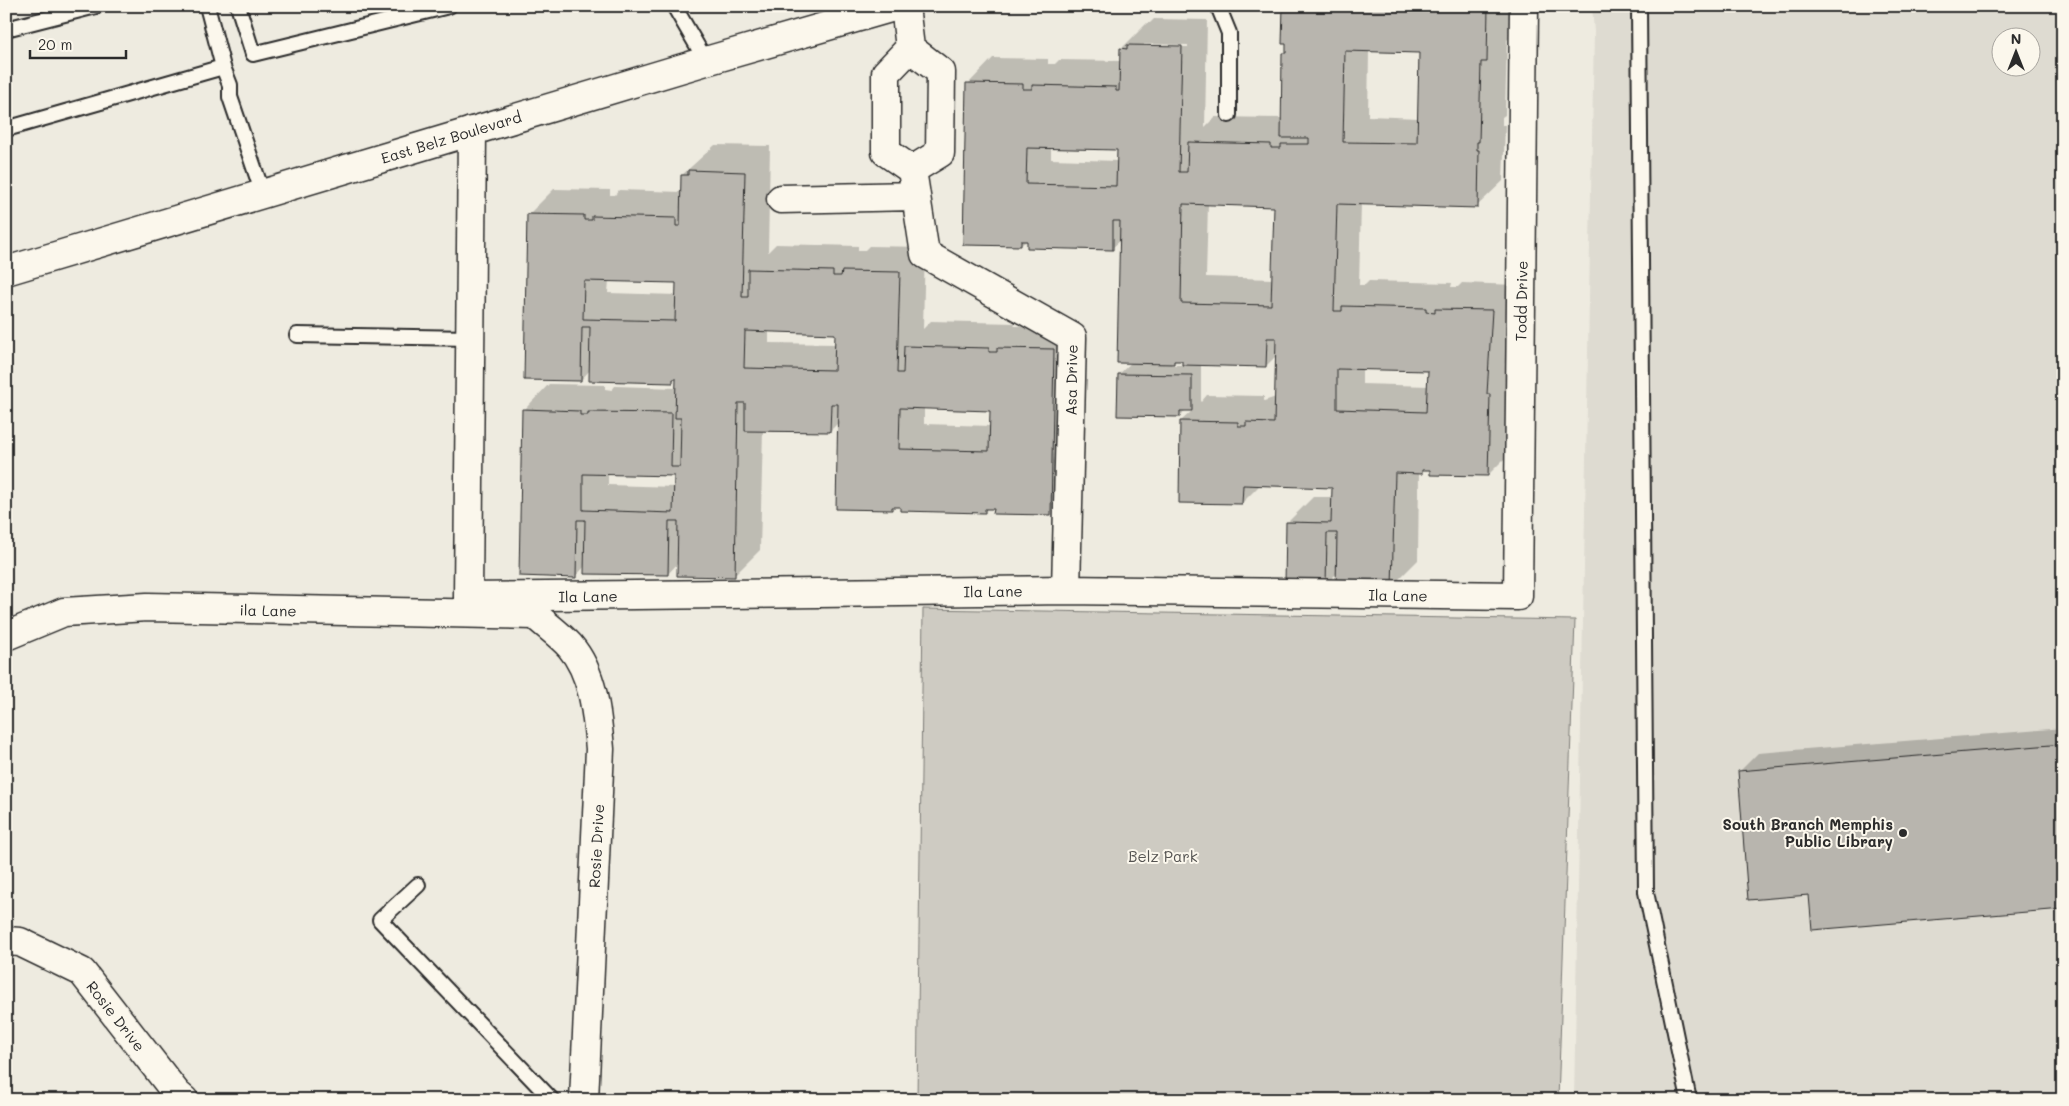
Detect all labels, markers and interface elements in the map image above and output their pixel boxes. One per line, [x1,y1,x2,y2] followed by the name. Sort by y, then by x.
[30,28,126,60] scale bar
[1992,28,2042,78] north arrow
[2011,29,2021,48] text: N
[38,34,72,54] text: 20 m
[378,106,524,168] street label: East Belz Boulevard
[1510,260,1532,342] street label: Todd Drive
[1060,344,1082,416] street label: Asa Drive
[963,580,1023,602] street label: Ila Lane
[1368,584,1428,606] street label: Ila Lane
[558,585,618,607] street label: Ila Lane
[239,600,297,620] street label: ila Lane
[584,803,608,889] street label: Rosie Drive
[1723,814,1893,851] place label: South Branch Memphis Public Library
[1897,827,1909,839] marker: South Branch Memphis Public Library
[1128,846,1198,866] park label: Belz Park
[82,977,150,1055] street label: Rosie Drive

